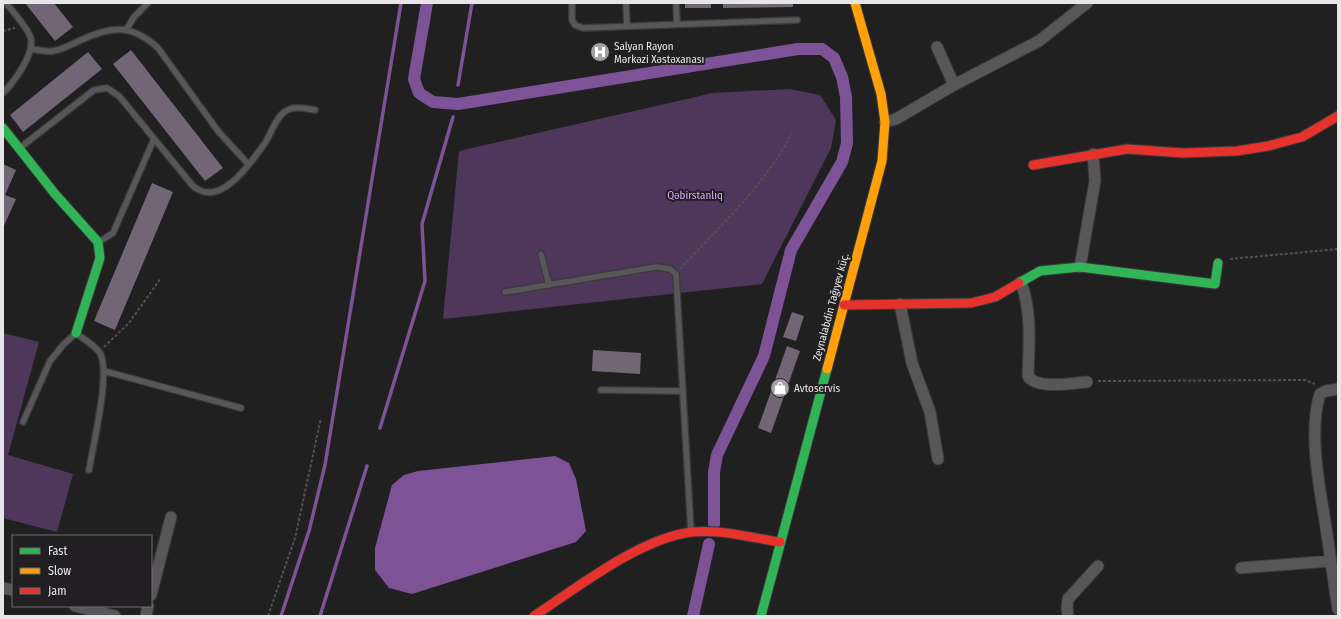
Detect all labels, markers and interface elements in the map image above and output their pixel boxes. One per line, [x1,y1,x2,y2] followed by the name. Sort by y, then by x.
[614,40,704,66] place label: Salyan Rayon Mərkəzi Xəstəxanası
[589,41,611,63] hospital icon: Salyan Rayon Mərkəzi Xəstəxanası
[667,189,723,202] park label: Qəbirstanlıq
[810,252,852,362] street label: Zeynalabdin Tağıyev küç.
[769,377,791,399] shop icon: Avtoservis
[794,382,841,395] place label: Avtoservis
[12,535,152,607] legend
[48,544,67,558] text: Fast
[48,564,71,578] text: Slow
[48,584,66,598] text: Jam

